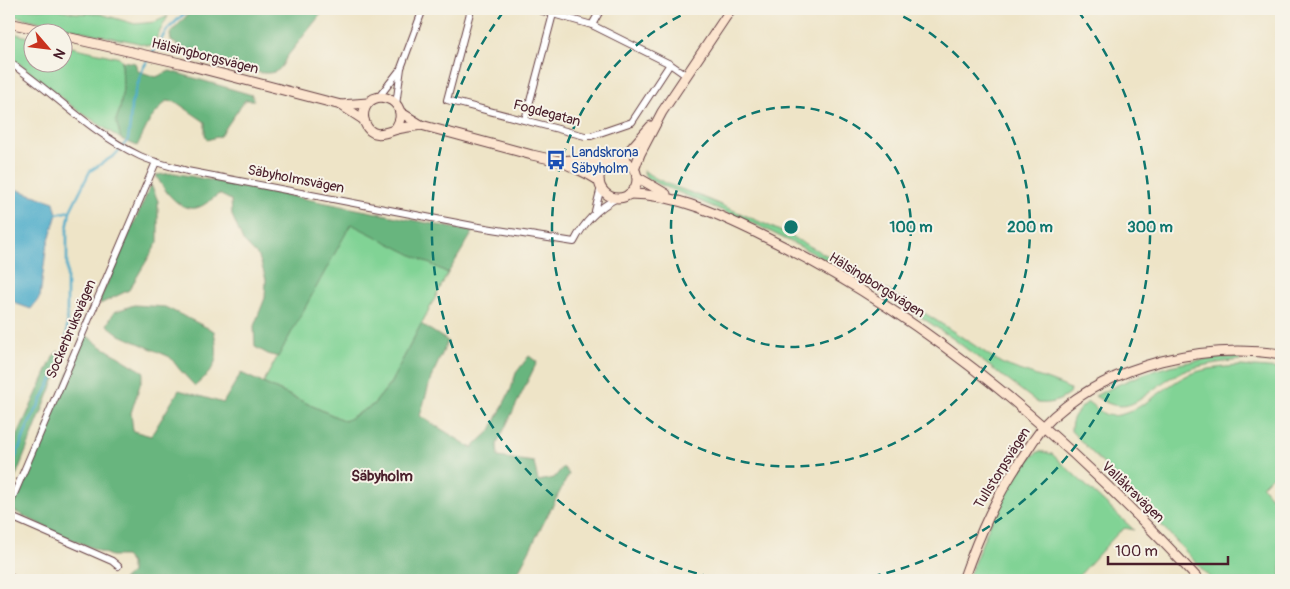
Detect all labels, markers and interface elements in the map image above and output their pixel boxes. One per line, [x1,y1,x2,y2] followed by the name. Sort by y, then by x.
[22,22,72,72] north arrow
[150,34,260,78] street label: Hälsingborgsvägen
[49,46,69,62] text: N
[511,96,583,130] street label: Fogdegatan
[571,144,638,177] place label: Landskrona Säbyholm
[545,149,567,171] bus stop icon: Landskrona Säbyholm
[246,161,346,197] street label: Säbyholmsvägen
[782,218,800,236] centre of rings
[890,218,932,237] text: 100 m
[1007,218,1053,237] text: 200 m
[1127,218,1173,237] text: 300 m
[826,249,928,321] street label: Hälsingborgsvägen
[42,277,100,381] street label: Sockerbruksvägen
[970,424,1034,512] street label: Tullstorpsvägen
[1098,458,1168,526] street label: Vallåkravägen
[351,467,413,486] district label: Säbyholm
[1108,534,1228,566] scale bar
[1115,542,1158,561] text: 100 m

